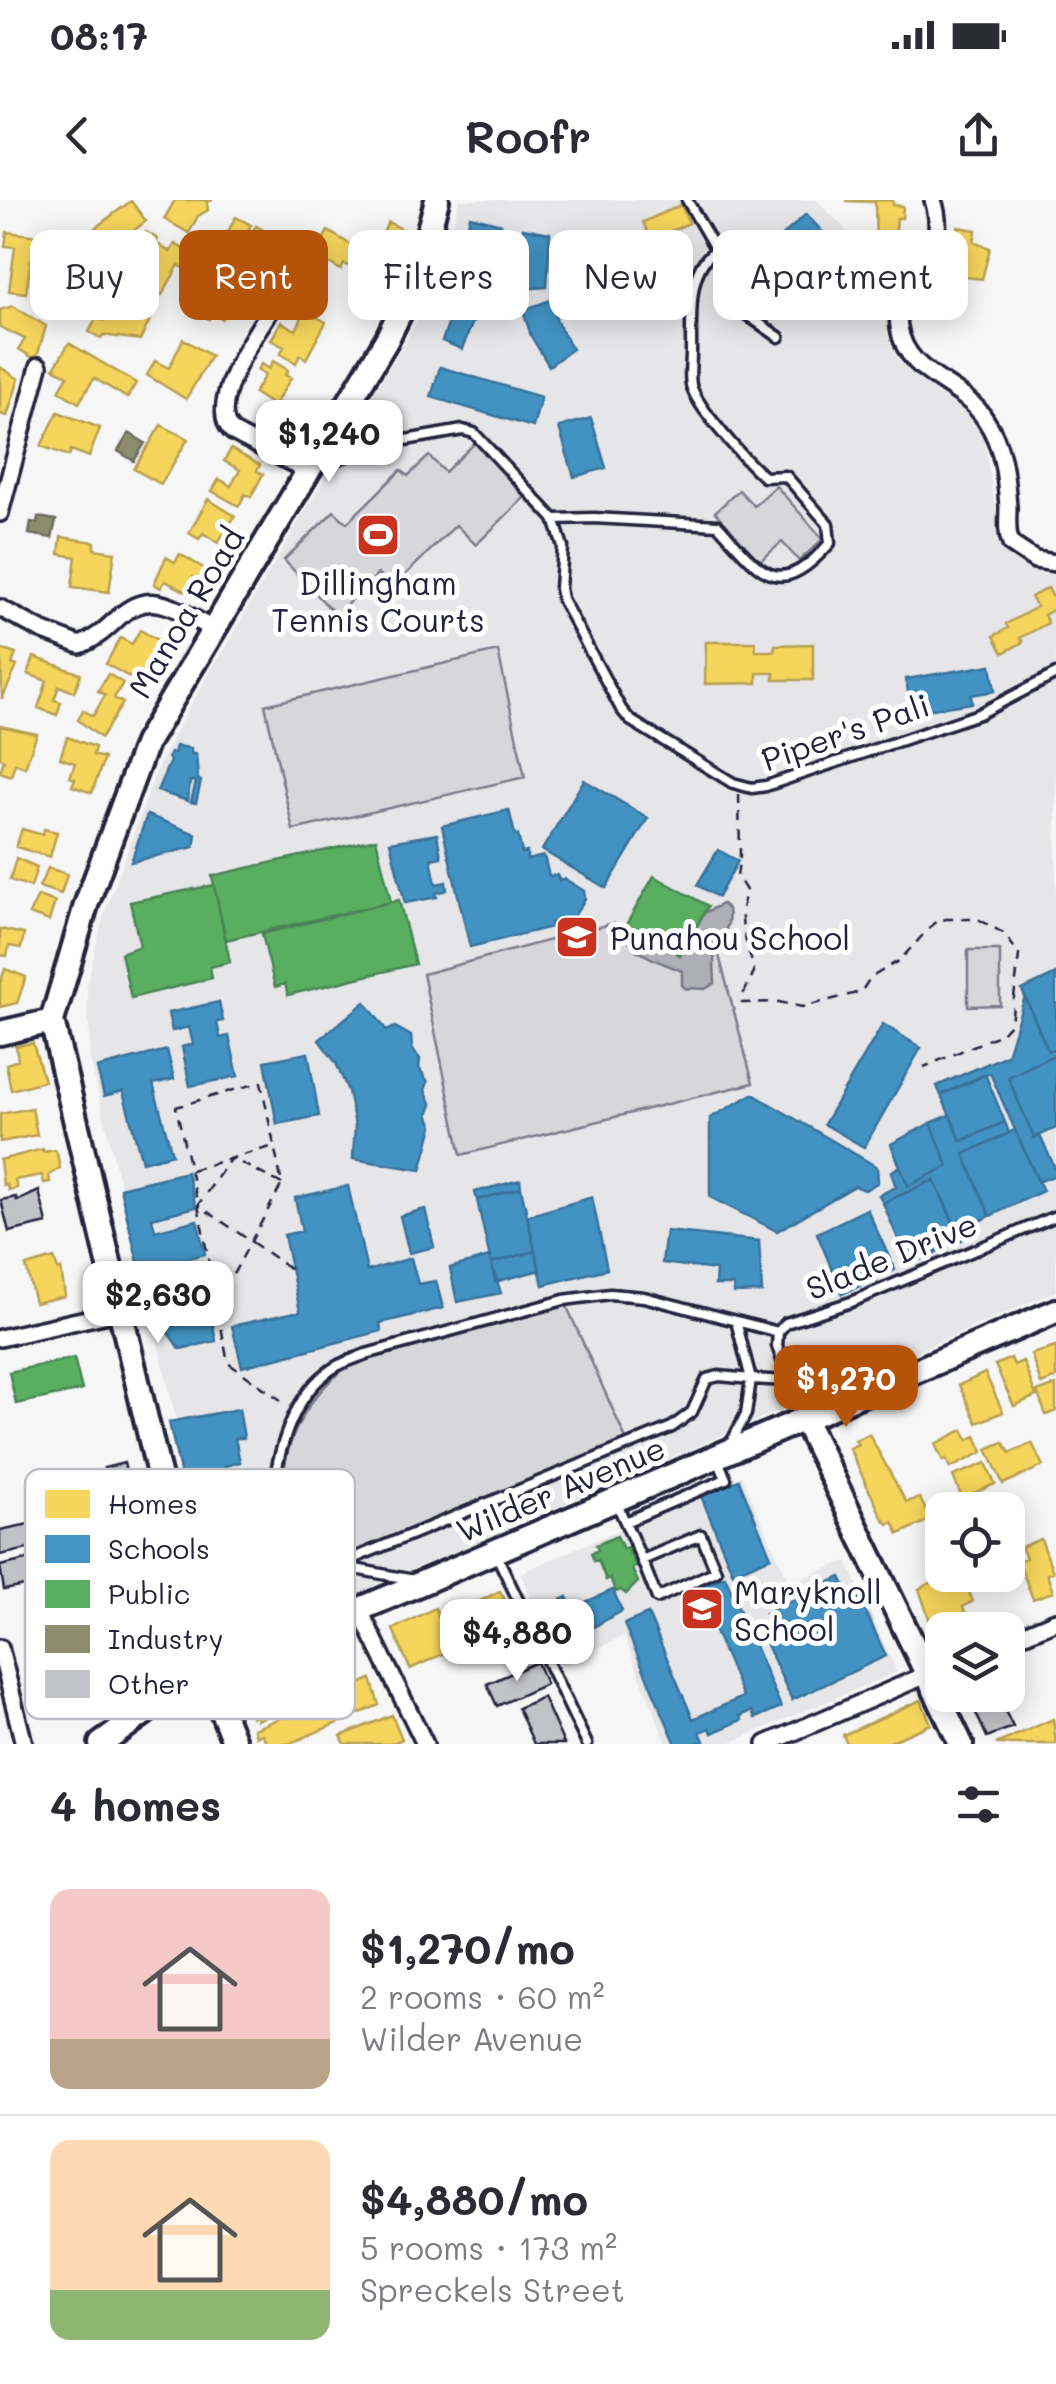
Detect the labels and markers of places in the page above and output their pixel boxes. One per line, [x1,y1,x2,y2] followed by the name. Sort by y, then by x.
[248,400,410,485] pin: $1,240
[355,512,401,558] sports icon: Dillingham Tennis Courts
[271,561,485,640] place label: Dillingham Tennis Courts
[554,914,600,960] school or university icon: Punahou School
[610,916,850,958] place label: Punahou School
[77,1261,239,1346] pin: $2,630
[765,1345,927,1430] pin: $1,270
[734,1570,882,1649] place label: Maryknoll School
[679,1586,725,1632] school or university icon: Maryknoll School
[436,1599,598,1684] pin: $4,880

